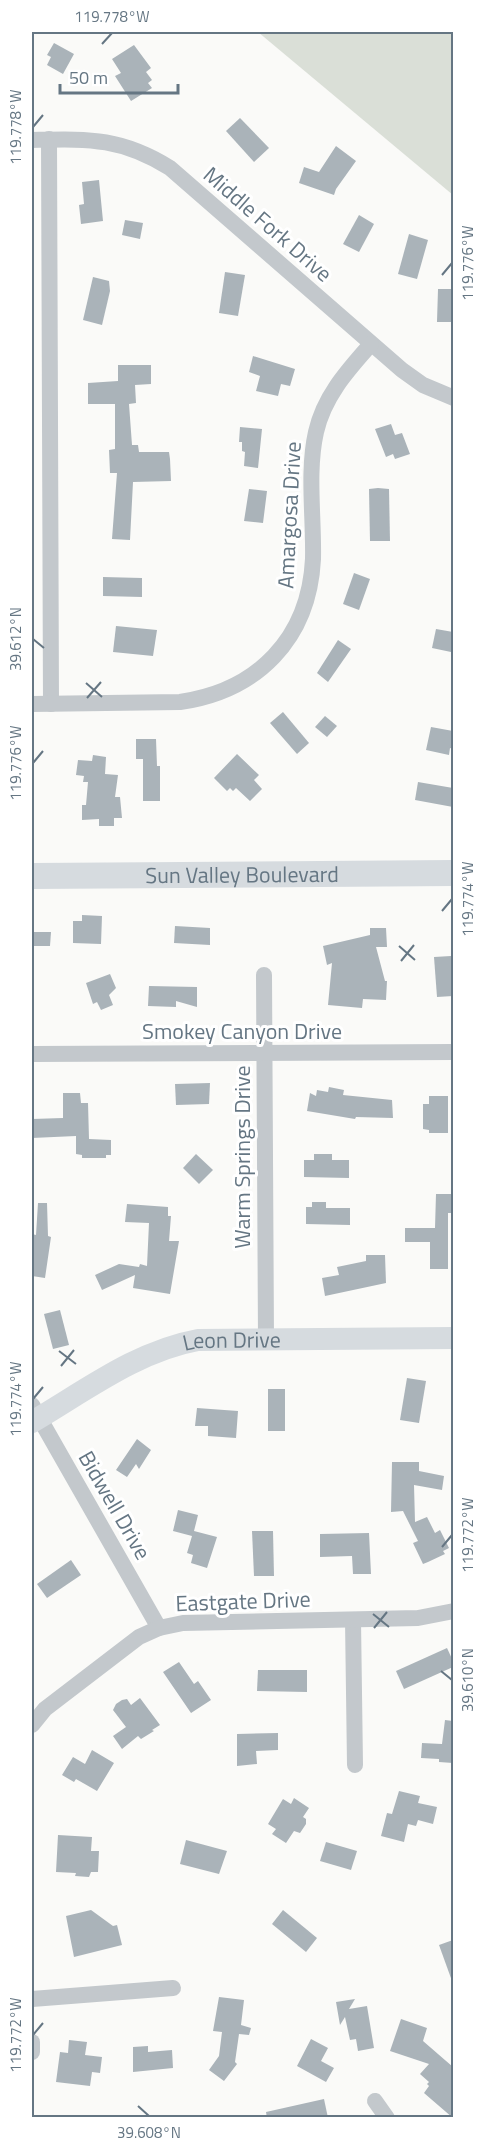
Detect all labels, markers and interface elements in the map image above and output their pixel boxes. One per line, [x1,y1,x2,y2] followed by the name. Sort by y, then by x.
[74,5,150,28] text: 119.778°W
[60,57,178,95] scale bar
[69,64,108,91] text: 50 m
[4,89,27,165] text: 119.778°W
[196,158,340,290] street label: Middle Fork Drive
[456,225,479,301] text: 119.776°W
[268,441,310,589] street label: Amargosa Drive
[4,607,27,671] text: 39.612°N
[4,725,27,801] text: 119.776°W
[145,857,339,892] street label: Sun Valley Boulevard
[456,861,479,937] text: 119.774°W
[142,1014,342,1048] street label: Smokey Canyon Drive
[225,1065,259,1249] street label: Warm Springs Drive
[179,1322,281,1360] street label: Leon Drive
[4,1361,27,1437] text: 119.774°W
[70,1444,160,1566] street label: Bidwell Drive
[456,1497,479,1573] text: 119.772°W
[175,1582,311,1620] street label: Eastgate Drive
[456,1648,479,1712] text: 39.610°N
[4,1997,27,2073] text: 119.772°W
[117,2121,181,2144] text: 39.608°N

